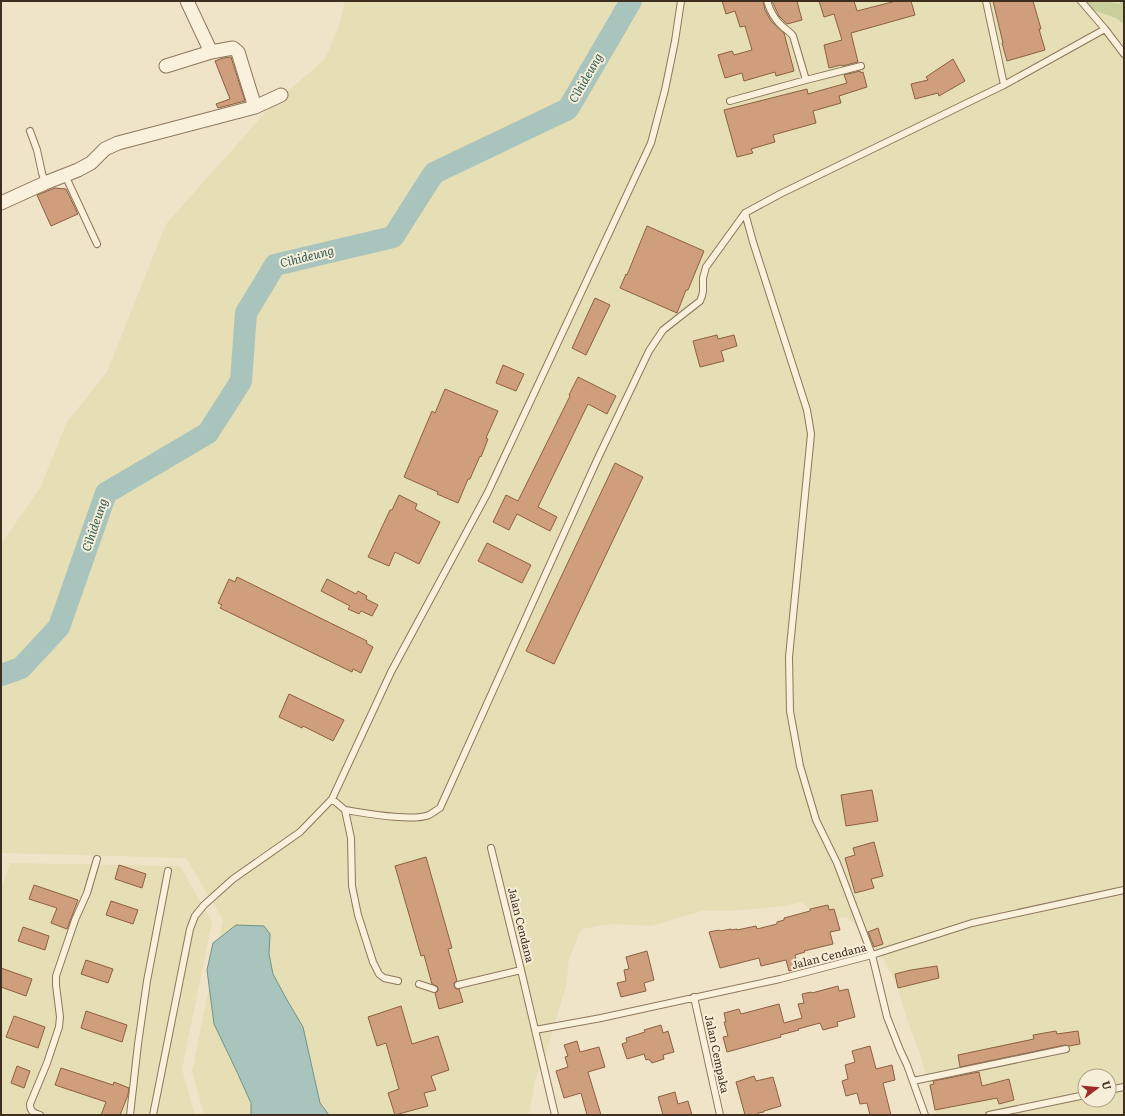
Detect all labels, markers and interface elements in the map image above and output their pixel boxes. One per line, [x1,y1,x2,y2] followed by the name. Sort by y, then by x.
[564,49,607,106] water label: Cihideung
[278,241,336,271] water label: Cihideung
[77,496,111,554] water label: Cihideung
[505,886,539,964] street label: Jalan Cendana
[790,938,868,972] street label: Jalan Cendana
[702,1013,734,1095] street label: Jalan Cempaka
[1077,1068,1117,1108] north arrow
[1099,1079,1117,1092] text: U

